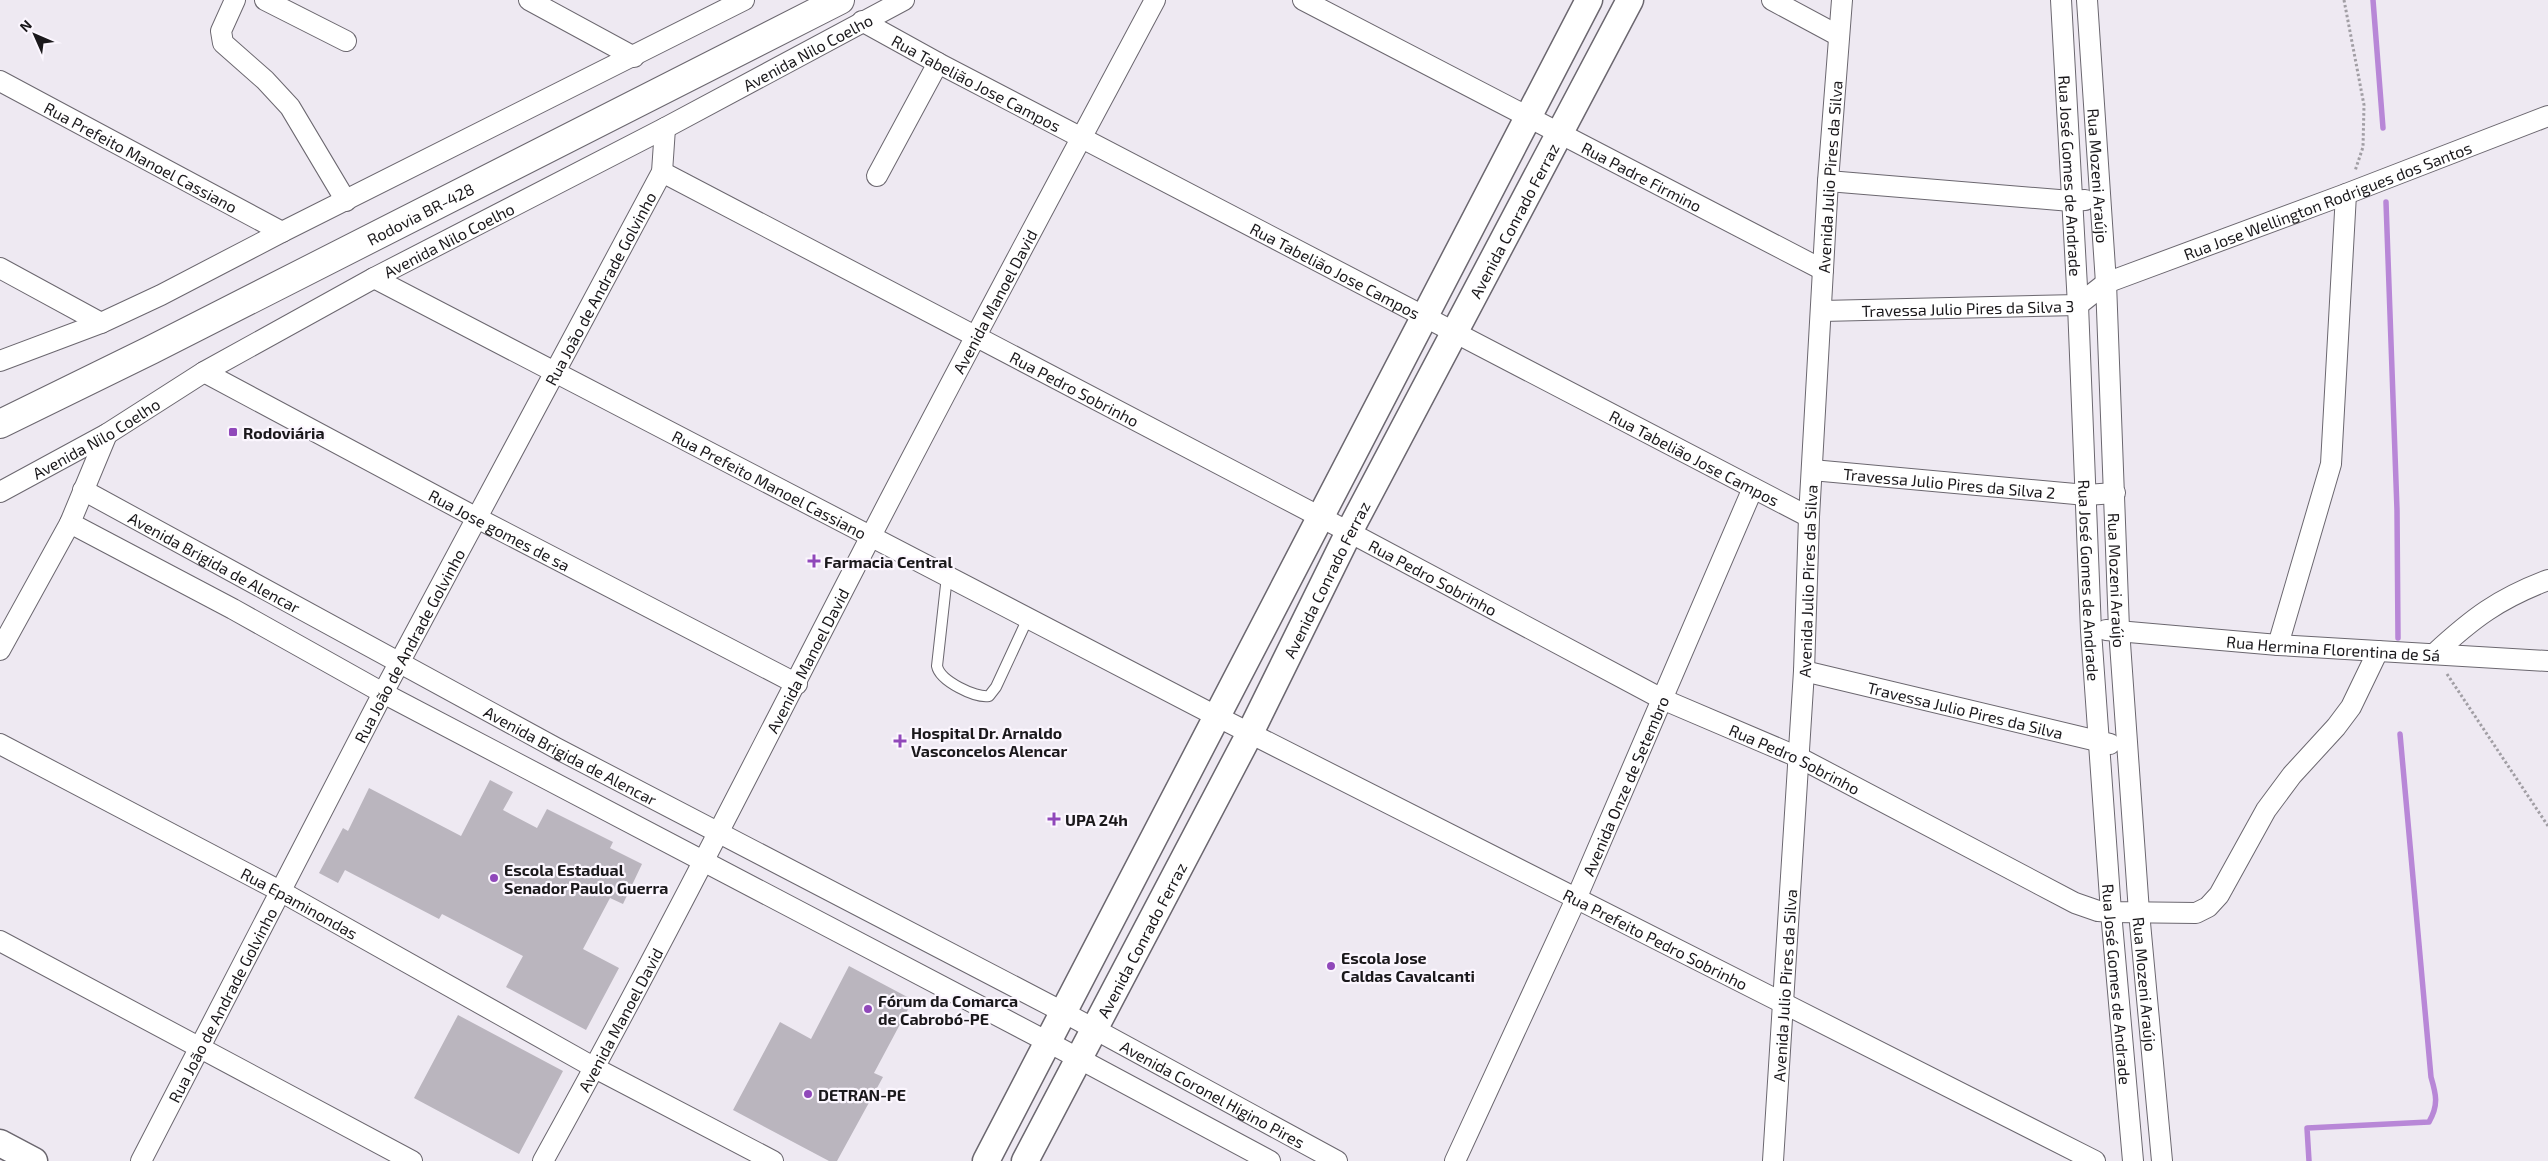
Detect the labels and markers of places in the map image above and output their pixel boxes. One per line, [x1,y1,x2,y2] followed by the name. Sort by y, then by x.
[243,423,325,442] place label: Rodoviária
[227,426,239,438] marker: Rodoviária
[824,552,953,571] place label: Farmacia Central
[808,555,820,567] marker: Farmacia Central
[911,723,1067,760] place label: Hospital Dr. Arnaldo Vasconcelos Alencar
[893,734,907,748] marker: Hospital Dr. Arnaldo Vasconcelos Alencar
[1065,810,1128,829] place label: UPA 24h
[1047,812,1061,826] marker: UPA 24h
[504,860,668,897] place label: Escola Estadual Senador Paulo Guerra
[488,872,500,884] marker: Escola Estadual Senador Paulo Guerra
[1341,948,1475,985] place label: Escola Jose Caldas Cavalcanti
[1325,960,1337,972] marker: Escola Jose Caldas Cavalcanti
[878,991,1018,1028] place label: Fórum da Comarca de Cabrobó-PE
[862,1003,874,1015] marker: Fórum da Comarca de Cabrobó-PE
[818,1085,906,1104] place label: DETRAN-PE
[802,1088,814,1100] marker: DETRAN-PE

